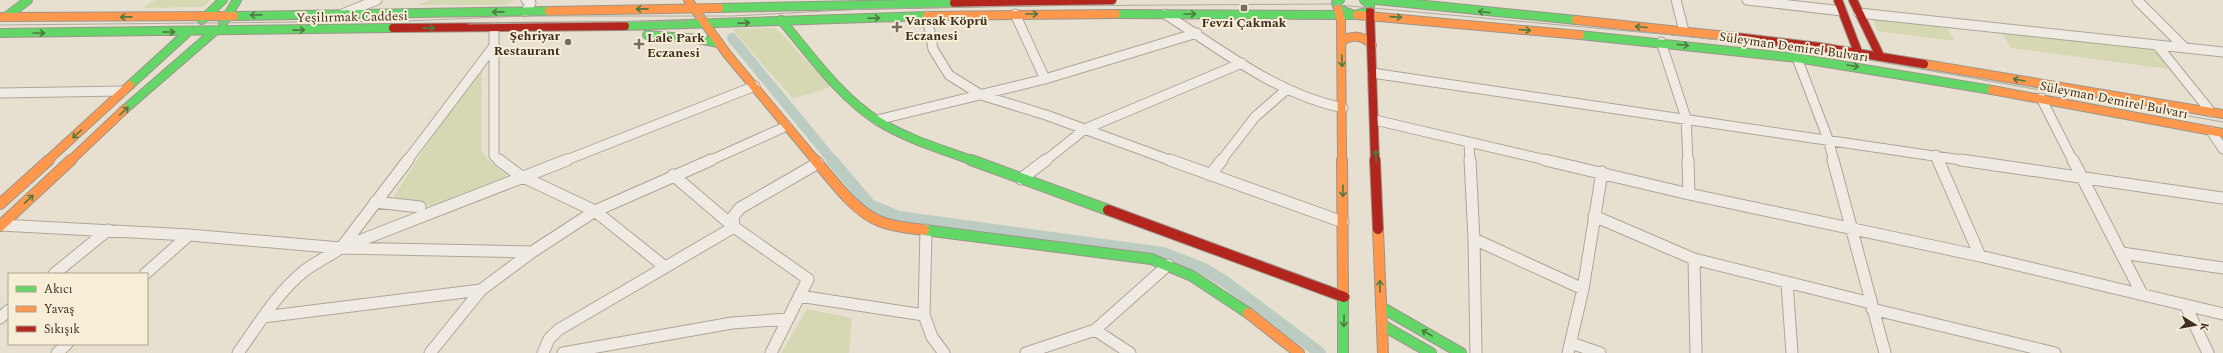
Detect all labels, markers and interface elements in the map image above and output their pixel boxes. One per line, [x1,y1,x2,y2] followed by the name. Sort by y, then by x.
[1239,3,1249,13] marker: Fevzi Çakmak
[296,6,408,28] street label: Yeşilırmak Caddesi
[636,6,649,13] one-way arrow
[492,8,505,16] one-way arrow
[1477,8,1490,16] one-way arrow
[1025,10,1038,18] one-way arrow
[1183,10,1196,18] one-way arrow
[905,11,988,46] place label: Varsak Köprü Eczanesi
[250,12,263,19] one-way arrow
[1202,13,1287,33] place label: Fevzi Çakmak
[120,14,133,21] one-way arrow
[867,14,880,22] one-way arrow
[1389,14,1402,21] one-way arrow
[737,19,750,26] one-way arrow
[892,22,902,32] marker: Varsak Köprü Eczanesi
[1635,23,1648,30] one-way arrow
[422,24,435,32] one-way arrow
[292,26,305,34] one-way arrow
[494,26,560,61] place label: Şehriyar Restaurant
[1518,26,1531,33] one-way arrow
[1718,27,1870,67] street label: Süleyman Demirel Bulvarı
[162,28,175,36] one-way arrow
[647,28,705,63] place label: Lale Park Eczanesi
[32,29,45,37] one-way arrow
[563,37,573,47] marker: Şehriyar Restaurant
[634,39,644,49] marker: Lale Park Eczanesi
[1676,41,1689,49] one-way arrow
[1338,54,1346,67] one-way arrow
[1846,62,1859,70] one-way arrow
[2013,76,2026,84] one-way arrow
[2038,76,2190,124] street label: Süleyman Demirel Bulvarı
[119,106,129,115] one-way arrow
[72,129,82,138] one-way arrow
[1373,150,1380,163] one-way arrow
[1339,184,1347,197] one-way arrow
[23,195,33,204] one-way arrow
[8,273,148,345] legend
[44,280,73,299] text: Akıcı
[1376,280,1384,293] one-way arrow
[44,300,74,319] text: Yavaş
[2175,305,2215,345] north arrow
[1340,314,1348,327] one-way arrow
[44,320,80,339] text: Sıkışık
[2195,321,2213,333] text: K
[1421,329,1433,337] one-way arrow

